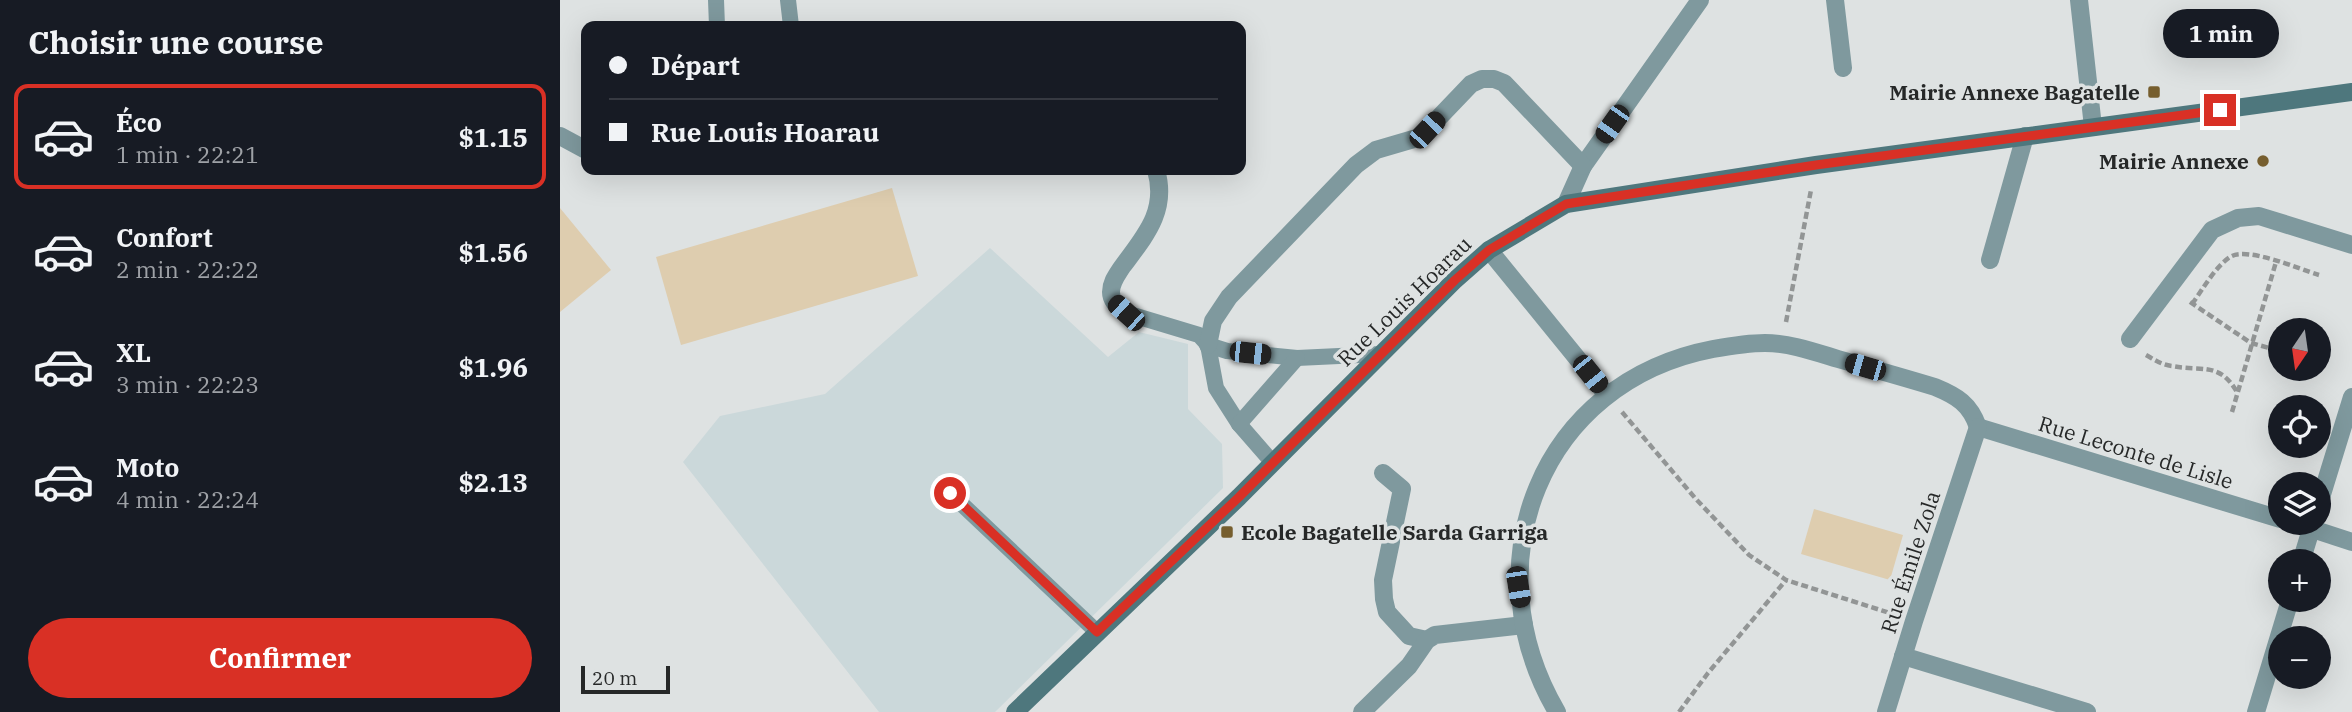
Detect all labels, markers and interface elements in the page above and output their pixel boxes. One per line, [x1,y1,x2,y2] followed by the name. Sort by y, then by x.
[2162,8,2278,57] callout: 1 min
[2189,18,2253,48] text: 1 min
[28,21,324,63] text: Choisir une course
[651,48,740,82] text: Départ
[1889,78,2140,106] place label: Mairie Annexe Bagatelle
[2146,84,2162,100] marker: Mairie Annexe Bagatelle
[2204,94,2236,126] route end
[1592,101,1633,147] car
[32,105,95,168] icon: car
[116,105,162,139] text: Éco
[1405,107,1450,153] car
[651,115,879,149] text: Rue Louis Hoarau
[458,120,528,154] text: $1.15
[116,139,259,169] text: 1 min · 22:21
[2099,147,2249,175] place label: Mairie Annexe
[2255,153,2271,169] marker: Mairie Annexe
[32,220,95,283] icon: car
[116,220,213,254] text: Confort
[1331,230,1477,372] street label: Rue Louis Hoarau
[458,235,528,269] text: $1.56
[116,254,259,284] text: 2 min · 22:22
[1104,291,1149,335] car
[2268,318,2331,382] north arrow
[2268,318,2331,689] map controls
[32,335,95,398] icon: car
[116,335,151,369] text: XL
[1229,340,1272,366] car
[458,350,528,384] text: $1.96
[1569,351,1612,397] car
[1842,351,1889,383] car
[116,369,259,399] text: 3 min · 22:23
[2268,395,2331,458] button: locate
[2035,409,2237,495] street label: Rue Leconte de Lisle
[32,450,95,513] icon: car
[116,450,179,484] text: Moto
[458,465,528,499] text: $2.13
[2268,472,2331,535] button: layers
[934,477,966,509] route start
[116,484,259,514] text: 4 min · 22:24
[1874,487,1946,637] street label: Rue Émile Zola
[1241,518,1548,546] place label: Ecole Bagatelle Sarda Garriga
[1219,524,1235,540] marker: Ecole Bagatelle Sarda Garriga
[2268,549,2331,612] button: +
[1505,565,1532,609] car
[28,618,532,698] button: Confirmer
[2268,626,2331,689] button: −
[581,663,670,695] scale bar
[592,666,637,690] text: 20 m

